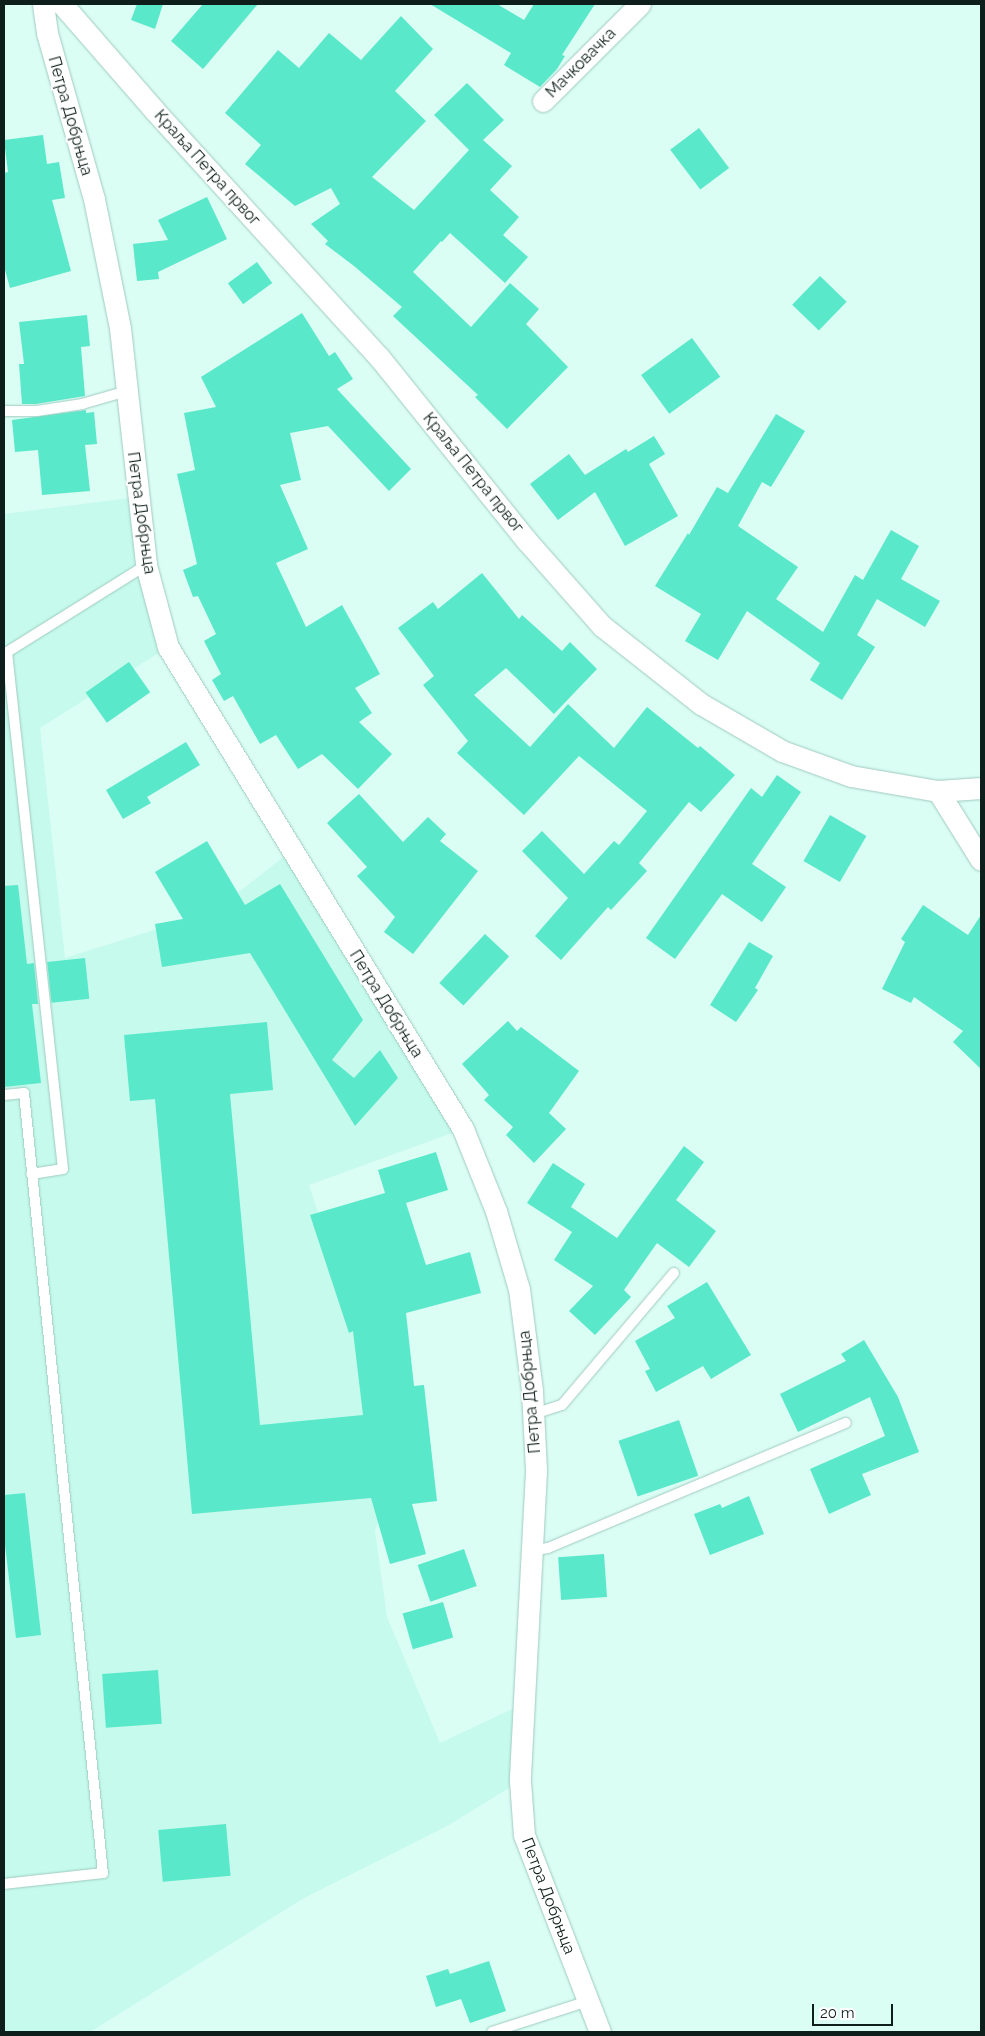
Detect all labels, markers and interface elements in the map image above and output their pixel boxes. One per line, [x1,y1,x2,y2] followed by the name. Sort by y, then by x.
[542,24,620,102] street label: Мачковачка
[44,54,96,178] street label: Петра Добрњца
[150,106,264,230] street label: Краља Петра првог
[419,409,527,537] street label: Краља Петра првог
[123,451,159,575] street label: Петра Добрњца
[345,947,427,1061] street label: Петра Добрњца
[515,1330,545,1454] street label: Петра Добрњца
[517,1835,579,1957] street label: Петра Добрњца
[815,1994,896,2026] scale bar
[820,2004,855,2022] text: 20 m

